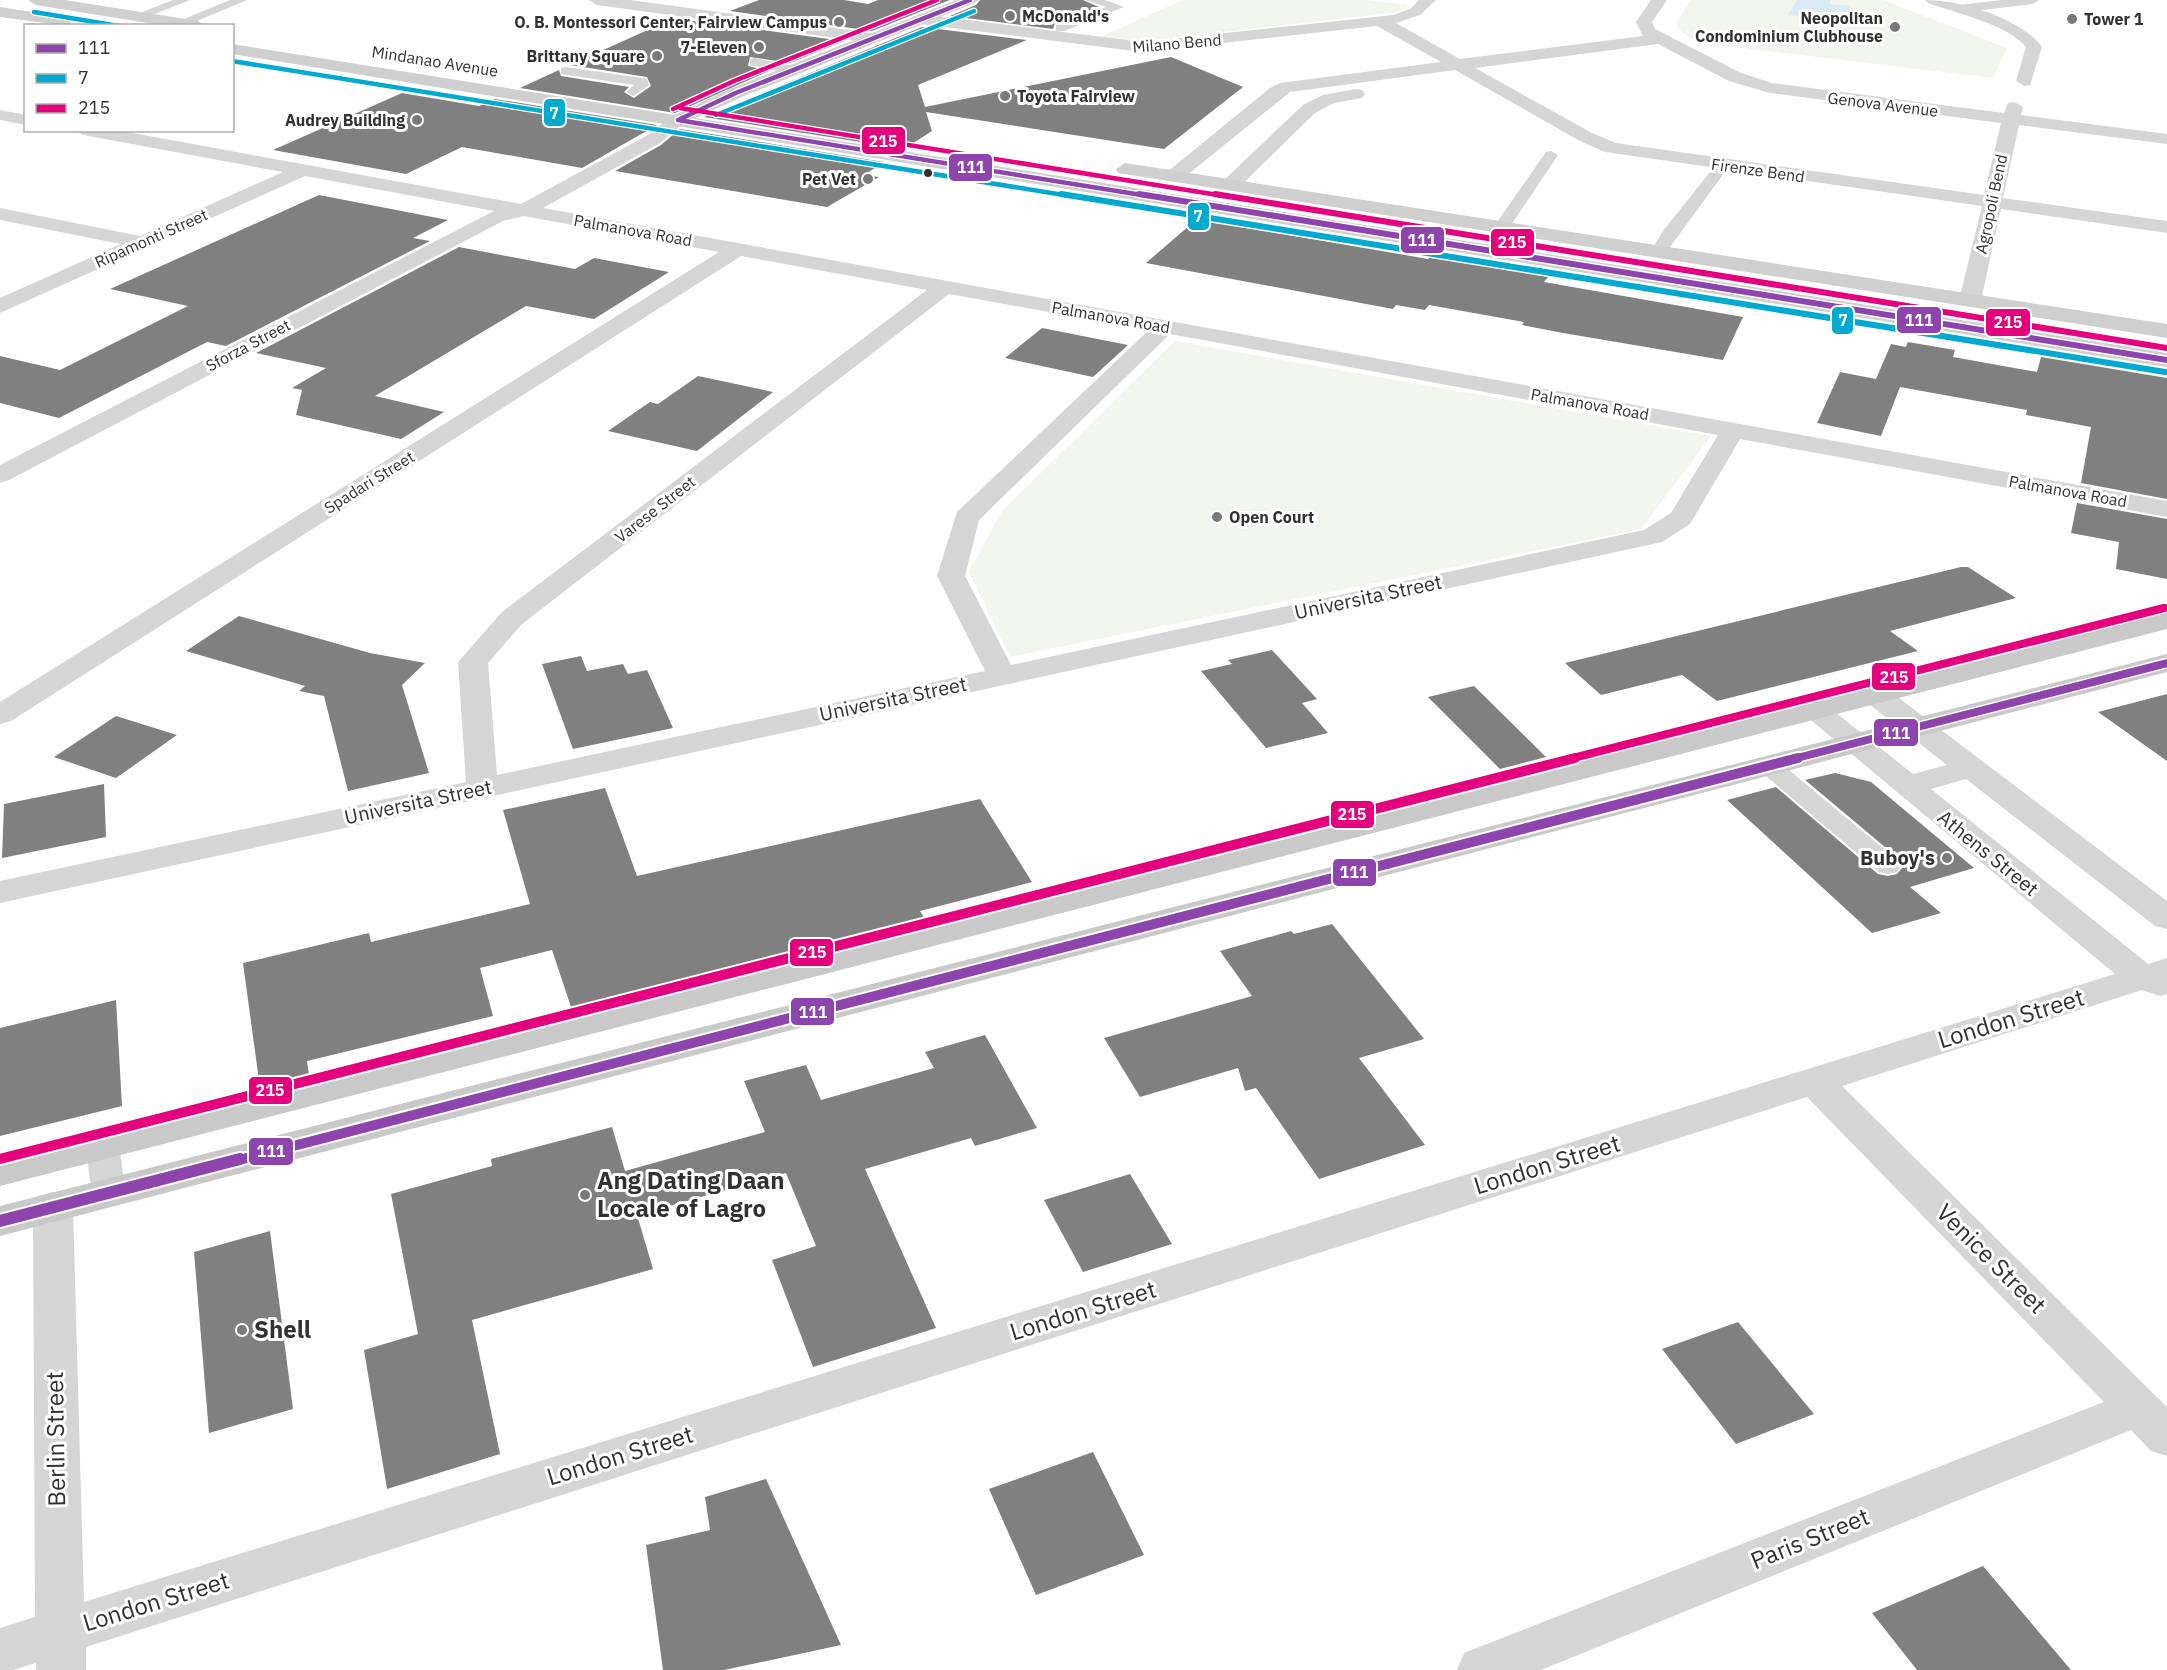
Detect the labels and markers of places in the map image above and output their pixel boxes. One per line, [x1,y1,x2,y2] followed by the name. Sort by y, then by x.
[1022,6,1109,26] place label: McDonald's
[1695,8,1883,46] place label: Neopolitan Condominium Clubhouse
[1003,9,1017,23] marker: McDonald's
[2084,9,2144,29] place label: Tower 1
[514,12,827,32] place label: O. B. Montessori Center, Fairview Campus
[2065,12,2079,26] marker: Tower 1
[832,15,846,29] marker: O. B. Montessori Center, Fairview Campus
[1888,20,1902,34] marker: Neopolitan Condominium Clubhouse
[681,37,747,57] place label: 7-Eleven
[752,40,766,54] marker: 7-Eleven
[527,46,645,66] place label: Brittany Square
[650,49,664,63] marker: Brittany Square
[1017,86,1136,106] place label: Toyota Fairview
[998,89,1012,103] marker: Toyota Fairview
[285,110,405,130] place label: Audrey Building
[410,113,424,127] marker: Audrey Building
[922,167,934,179] unlabelled marker
[802,169,856,189] place label: Pet Vet
[861,172,875,186] marker: Pet Vet
[1229,507,1314,527] place label: Open Court
[1210,510,1224,524] marker: Open Court
[1860,844,1935,871] place label: Buboy's
[1940,851,1954,865] marker: Buboy's
[597,1164,785,1224] place label: Ang Dating Daan Locale of Lagro
[578,1188,592,1202] marker: Ang Dating Daan Locale of Lagro
[254,1313,311,1345] place label: Shell
[235,1323,249,1337] marker: Shell

